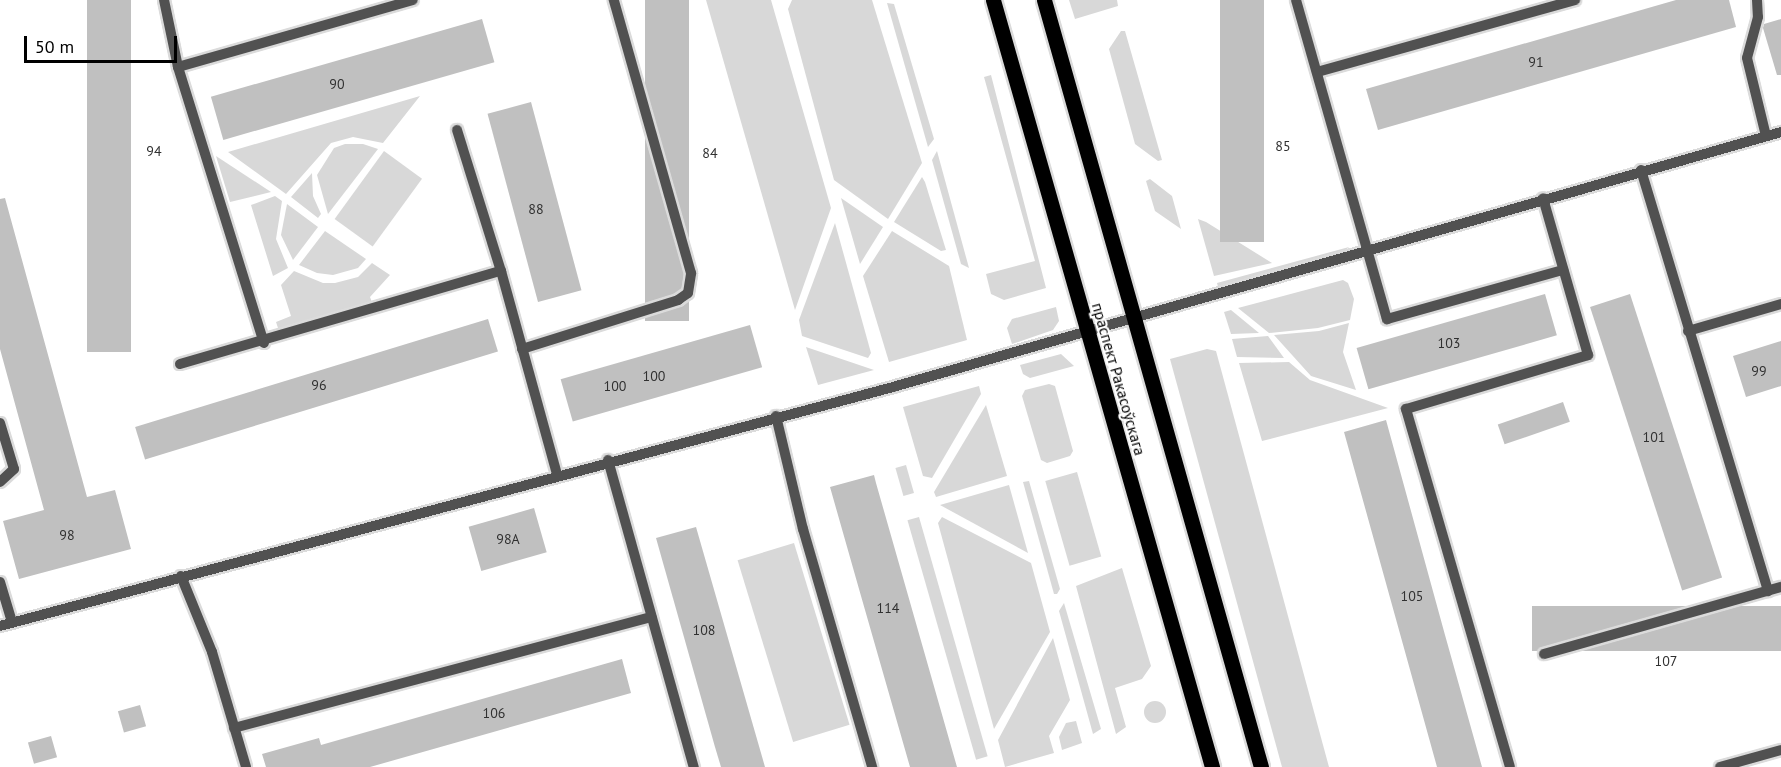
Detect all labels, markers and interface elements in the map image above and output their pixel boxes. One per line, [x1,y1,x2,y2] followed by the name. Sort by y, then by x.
[27,24,180,62] scale bar
[35,35,74,58] text: 50 m
[1528,54,1544,70] house number: 91
[329,76,345,92] house number: 90
[1275,138,1291,154] house number: 85
[146,143,162,159] house number: 94
[702,145,718,161] house number: 84
[528,201,544,217] house number: 88
[1088,300,1150,458] street label: праспект Ракасоўскага
[1438,335,1460,351] house number: 103
[1751,363,1767,379] house number: 99
[643,368,665,384] house number: 100
[311,377,327,393] house number: 96
[604,378,626,394] house number: 100
[1643,429,1665,445] house number: 101
[59,527,75,543] house number: 98
[496,531,520,547] house number: 98А
[1401,588,1423,604] house number: 105
[877,600,899,616] house number: 114
[693,622,715,638] house number: 108
[1655,653,1677,669] house number: 107
[483,705,505,721] house number: 106

